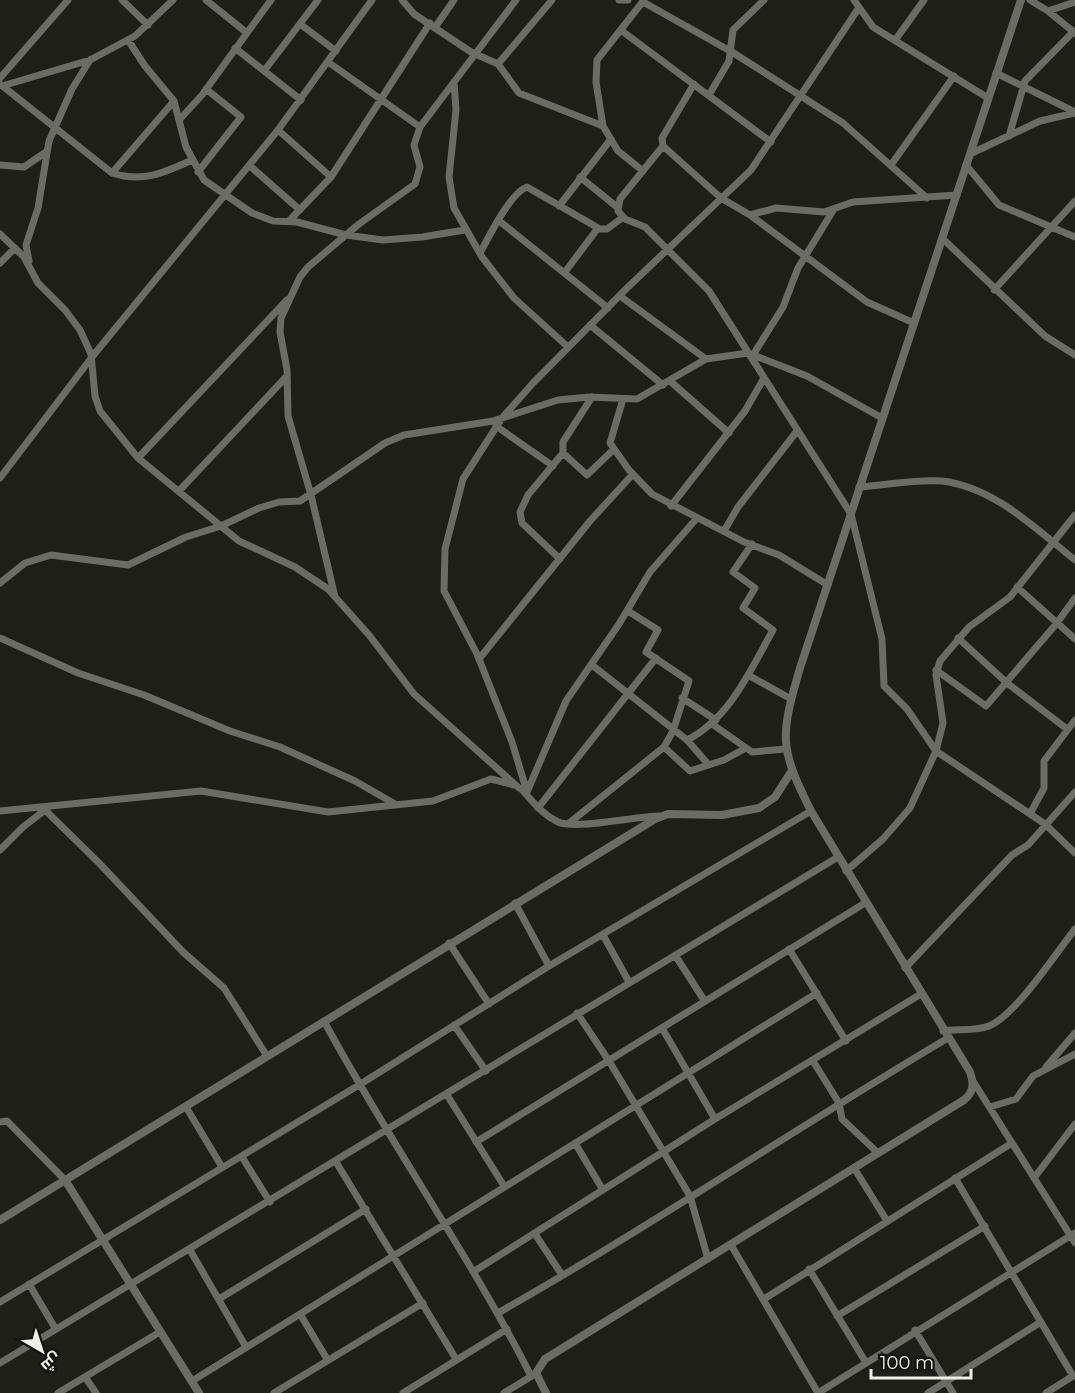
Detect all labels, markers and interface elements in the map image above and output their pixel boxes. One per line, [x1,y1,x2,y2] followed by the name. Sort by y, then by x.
[12,1321,72,1381] north arrow
[871,1342,972,1380] scale bar
[37,1348,65,1376] text: ش
[880,1352,934,1374] text: 100 m

